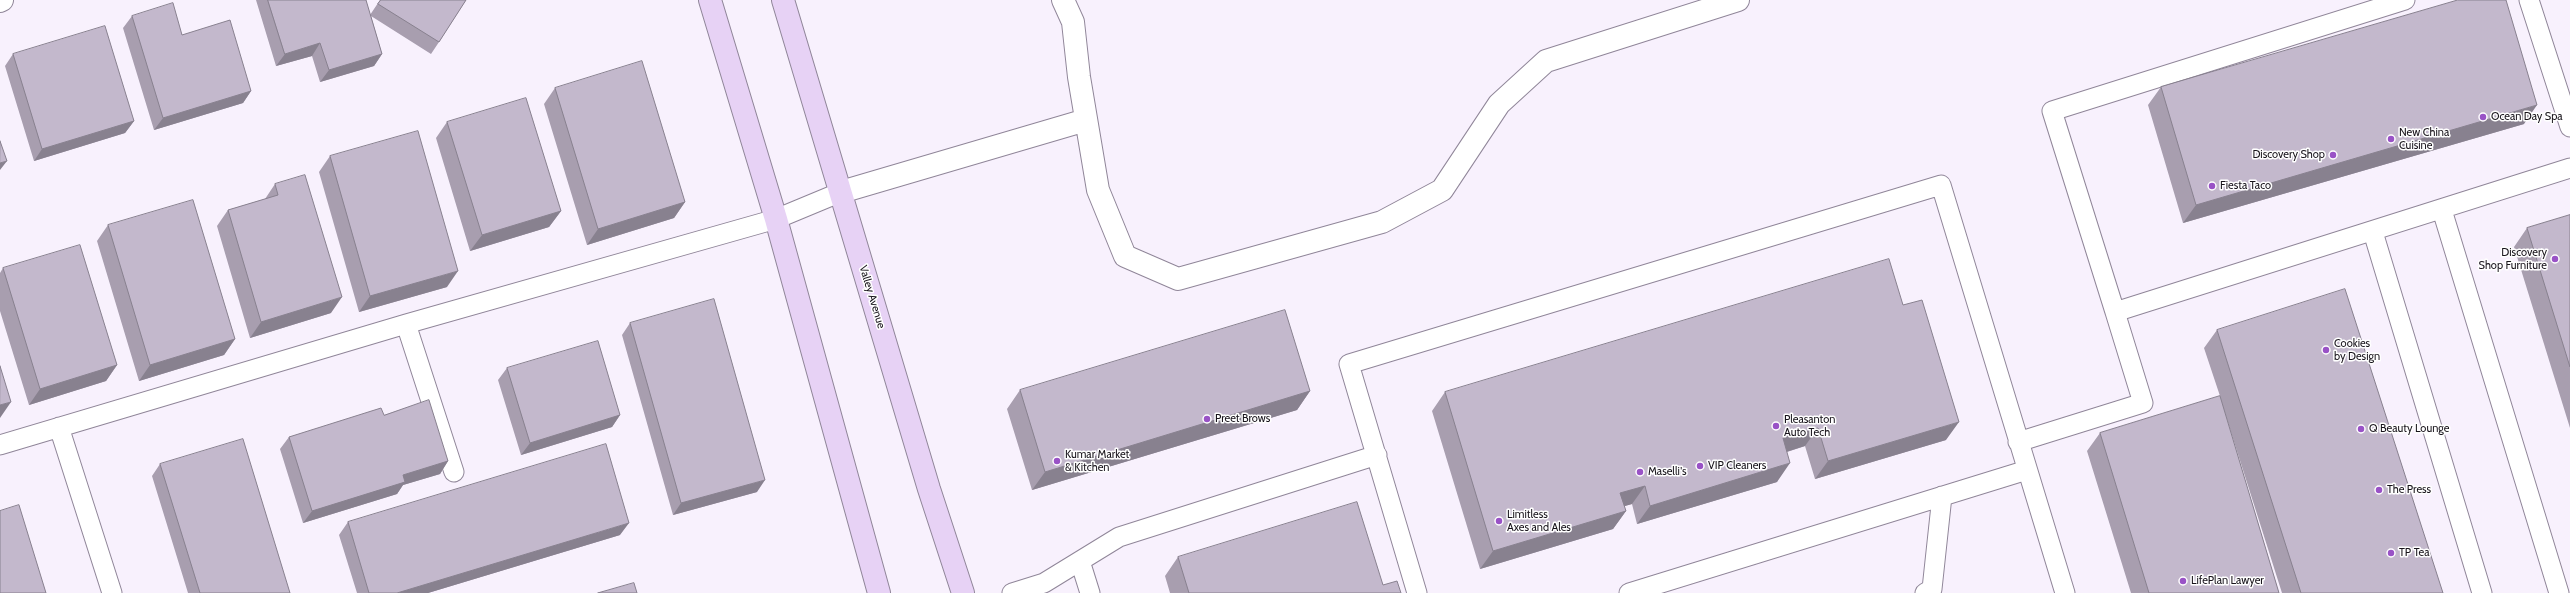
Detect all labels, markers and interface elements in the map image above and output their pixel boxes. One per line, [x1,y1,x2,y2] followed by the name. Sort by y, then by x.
[2491,110,2563,124] place label: Ocean Day Spa
[2478,112,2488,122] marker: Ocean Day Spa
[2399,126,2449,152] place label: New China Cuisine
[2386,134,2396,144] marker: New China Cuisine
[2252,148,2325,162] place label: Discovery Shop
[2328,150,2338,160] marker: Discovery Shop
[2220,179,2271,193] place label: Fiesta Taco
[2207,181,2217,191] marker: Fiesta Taco
[2479,246,2547,272] place label: Discovery Shop Furniture
[2550,254,2560,264] marker: Discovery Shop Furniture
[856,264,888,330] street label: Valley Avenue
[2334,337,2380,363] place label: Cookies by Design
[2321,345,2331,355] marker: Cookies by Design
[1215,412,1270,426] place label: Preet Brows
[1784,413,1835,439] place label: Pleasanton Auto Tech
[1202,414,1212,424] marker: Preet Brows
[1771,421,1781,431] marker: Pleasanton Auto Tech
[2369,422,2449,436] place label: Q Beauty Lounge
[2356,424,2366,434] marker: Q Beauty Lounge
[1065,448,1129,474] place label: Kumar Market & Kitchen
[1052,456,1062,466] marker: Kumar Market & Kitchen
[1708,459,1766,473] place label: VIP Cleaners
[1695,461,1705,471] marker: VIP Cleaners
[1648,465,1686,479] place label: Maselli's
[1635,467,1645,477] marker: Maselli's
[2387,483,2431,497] place label: The Press
[2374,485,2384,495] marker: The Press
[1507,508,1571,534] place label: Limitless Axes and Ales
[1494,516,1504,526] marker: Limitless Axes and Ales
[2399,546,2430,560] place label: TP Tea
[2386,548,2396,558] marker: TP Tea
[2191,574,2264,588] place label: LifePlan Lawyer
[2178,576,2188,586] marker: LifePlan Lawyer

